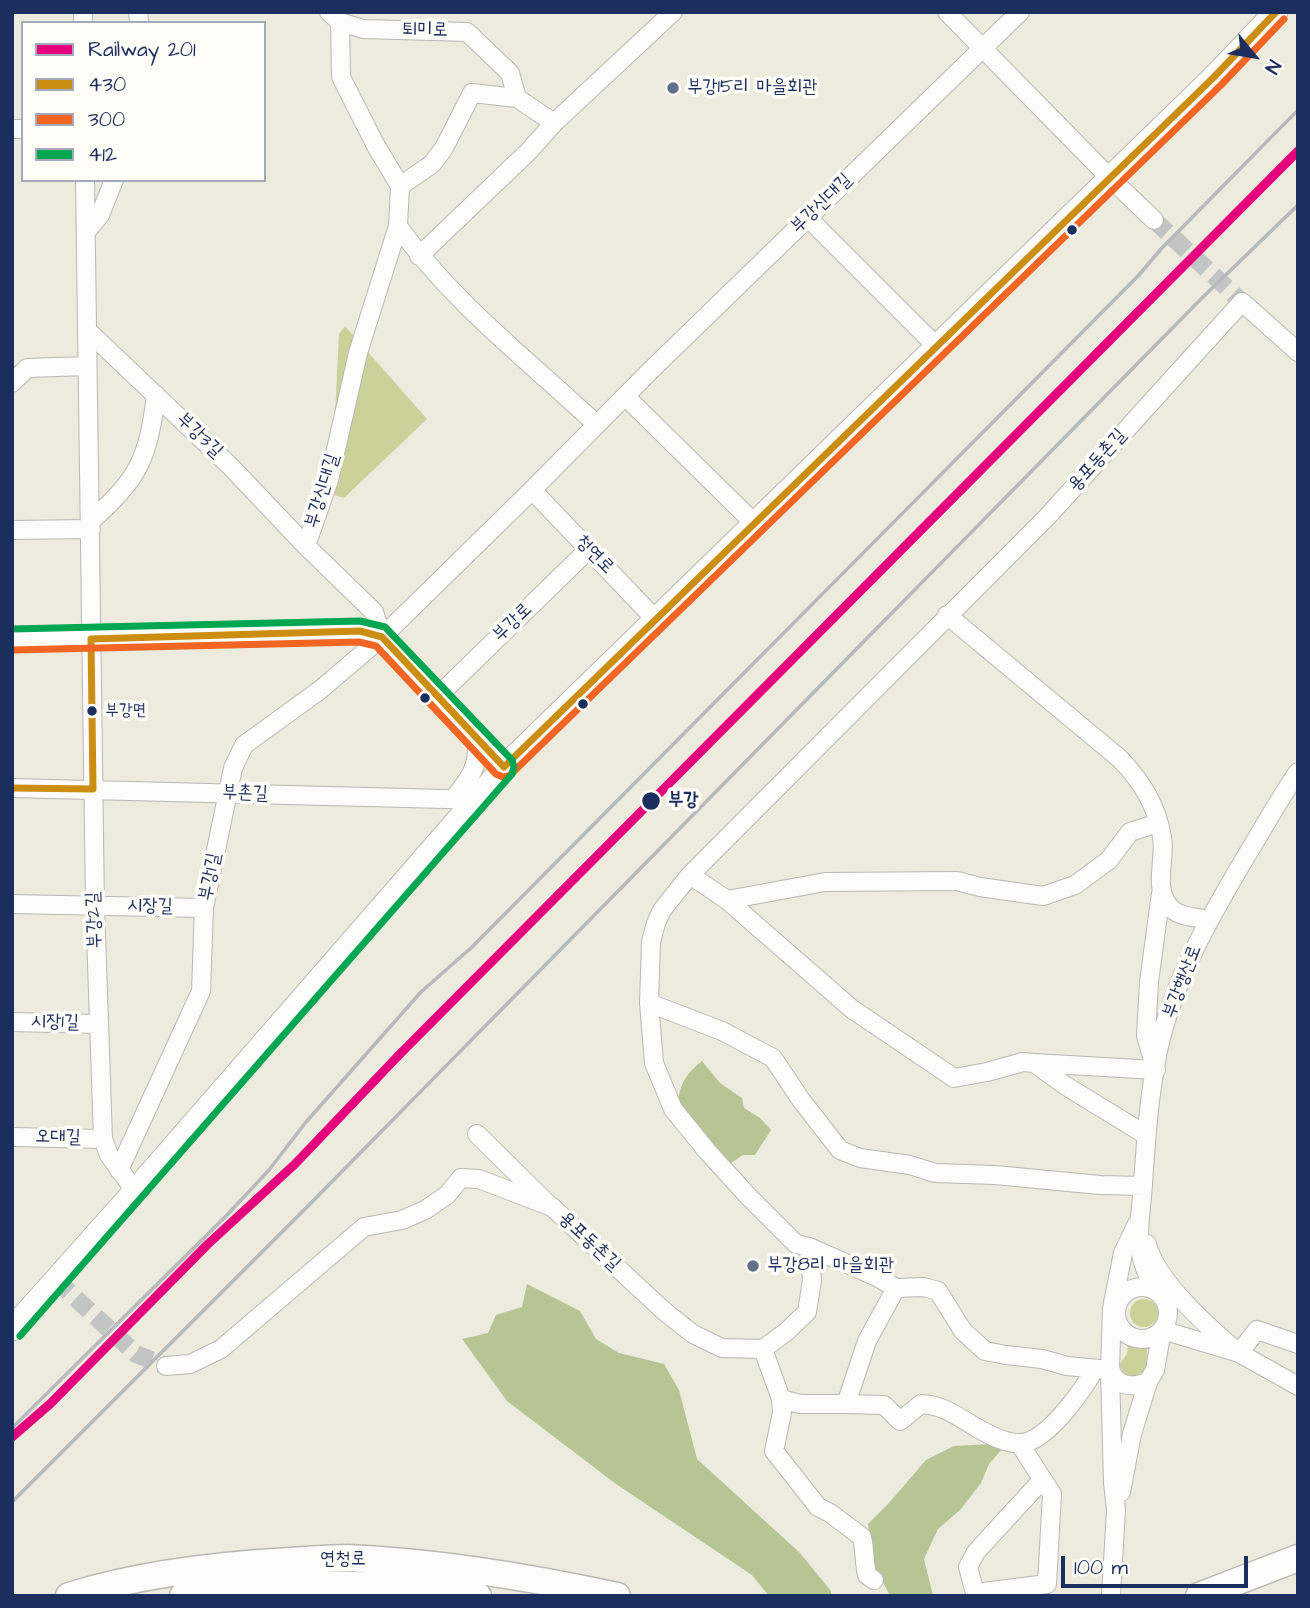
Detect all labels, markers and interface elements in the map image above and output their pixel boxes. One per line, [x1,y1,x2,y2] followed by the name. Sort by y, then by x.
[402,19,448,43] street label: 퇴미로
[21,21,266,182] legend
[1219,21,1289,91] north arrow
[88,35,196,64] text: Railway 201
[1258,55,1287,79] text: N
[88,70,126,99] text: 430
[687,77,818,99] place label: 부강15리 마을회관
[665,80,681,96] marker: 부강15리 마을회관
[88,105,125,134] text: 300
[88,140,117,169] text: 412
[787,169,857,239] street label: 부강신대길
[1065,223,1079,237] unlabelled marker
[171,409,227,463] street label: 부강3길
[1064,425,1132,497] street label: 용포동촌길
[301,451,345,531] street label: 부강신대길
[570,531,618,579] street label: 청연로
[489,599,537,647] street label: 부강로
[418,691,432,705] unlabelled marker
[576,697,590,711] unlabelled marker
[105,701,146,721] place label: 부강면
[85,704,99,718] marker: 부강면
[222,782,268,806] street label: 부촌길
[640,790,662,812] marker: 부강
[668,790,699,812] place label: 부강
[195,851,227,903] street label: 부강1길
[83,891,107,949] street label: 부강2길
[127,895,173,919] street label: 시장길
[1159,942,1207,1022] street label: 부강행산로
[31,1011,79,1035] street label: 시장1길
[35,1126,81,1150] street label: 오대길
[553,1208,625,1276] street label: 용포동촌길
[767,1255,894,1277] place label: 부강8리 마을회관
[745,1258,761,1274] marker: 부강8리 마을회관
[1065,1542,1252,1586] scale bar
[320,1549,366,1571] street label: 연청로
[1074,1553,1128,1582] text: 100 m

